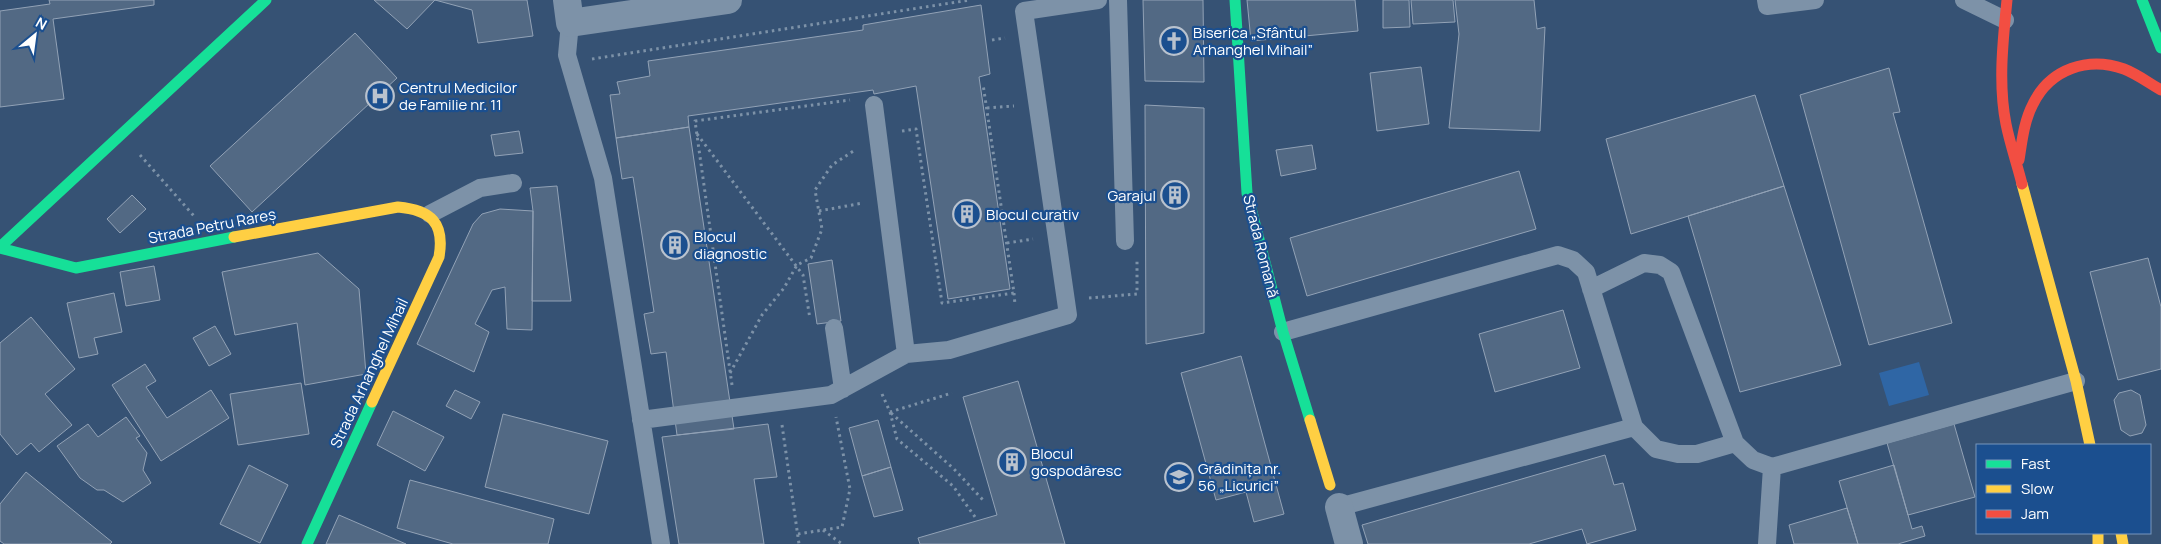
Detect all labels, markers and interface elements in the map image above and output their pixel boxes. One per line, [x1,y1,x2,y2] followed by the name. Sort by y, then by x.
[10,10,60,60] north arrow
[33,12,51,34] text: N
[1193,22,1313,60] place label: Biserica „Sfântul Arhanghel Mihail”
[1159,26,1189,56] church icon: Biserica „Sfântul Arhanghel Mihail”
[399,77,518,115] place label: Centrul Medicilor de Familie nr. 11
[365,81,395,111] hospital icon: Centrul Medicilor de Familie nr. 11
[1160,180,1190,210] building icon: Garajul
[1107,185,1156,206] place label: Garajul
[1238,192,1284,300] street label: Strada Romană
[952,199,982,229] building icon: Blocul curativ
[146,203,278,249] street label: Strada Petru Rareș
[986,204,1079,225] place label: Blocul curativ
[694,226,767,264] place label: Blocul diagnostic
[660,230,690,260] building icon: Blocul diagnostic
[325,295,413,451] street label: Strada Arhanghel Mihail
[1031,443,1122,481] place label: Blocul gospodăresc
[1976,444,2151,534] legend
[997,447,1027,477] building icon: Blocul gospodăresc
[2021,453,2050,474] text: Fast
[1198,458,1281,496] place label: Grădinița nr. 56 „Licurici”
[1164,462,1194,492] school or university icon: Grădinița nr. 56 „Licurici”
[2021,478,2054,499] text: Slow
[2021,503,2049,524] text: Jam

